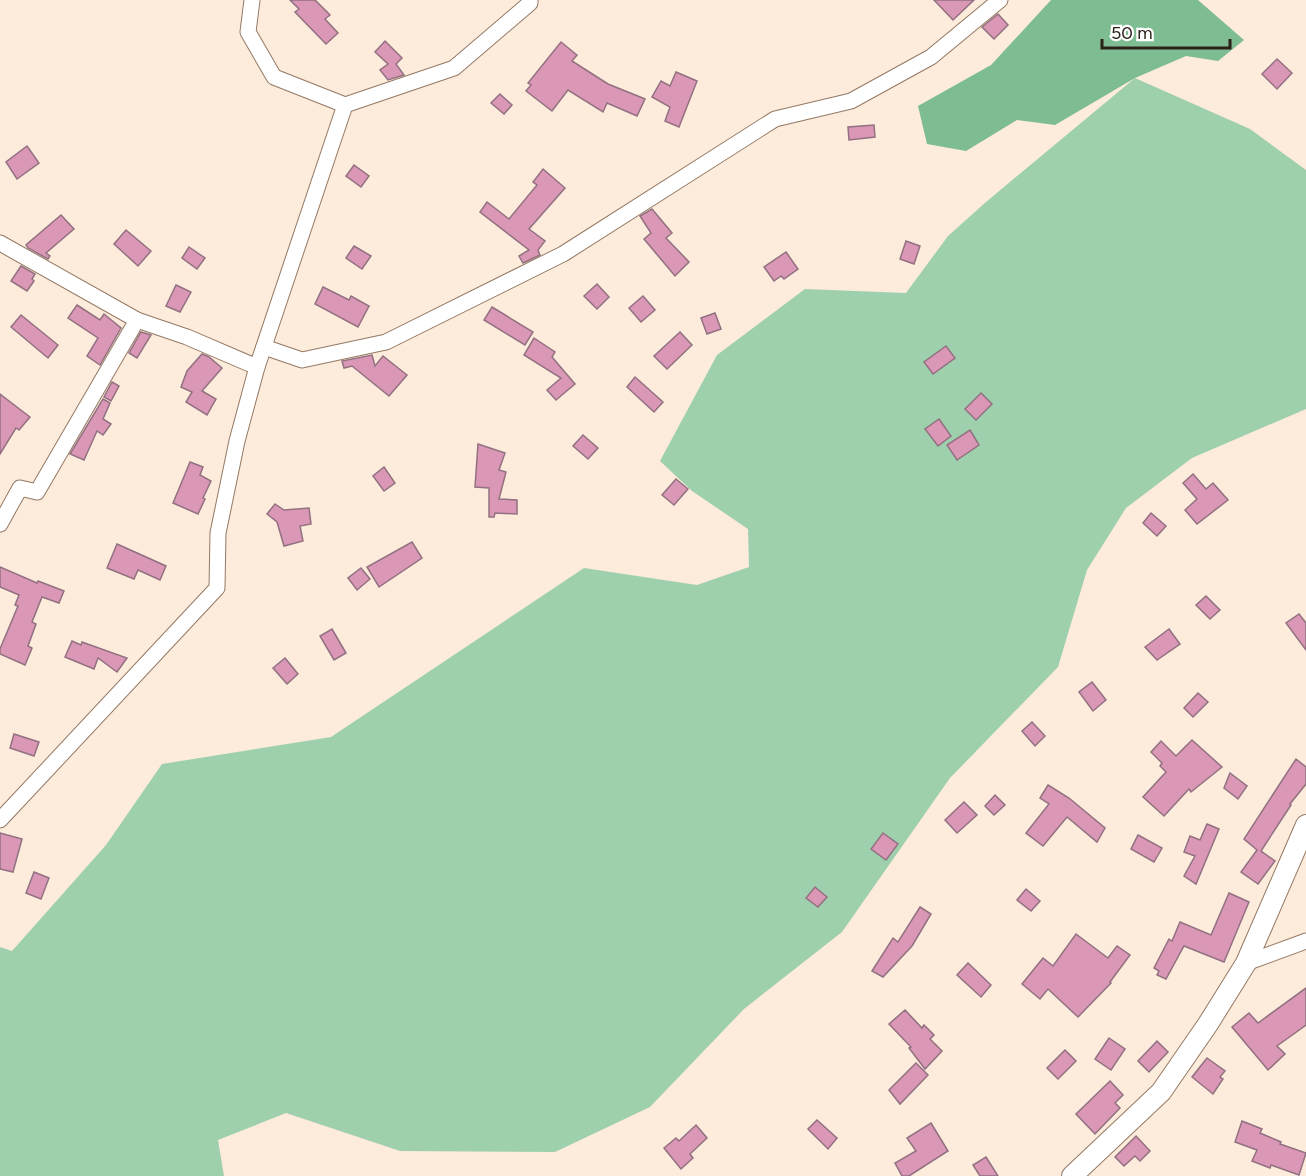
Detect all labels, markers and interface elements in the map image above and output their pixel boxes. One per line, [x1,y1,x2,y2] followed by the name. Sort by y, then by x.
[1102,12,1230,50] scale bar
[1111,22,1153,44] text: 50 m

